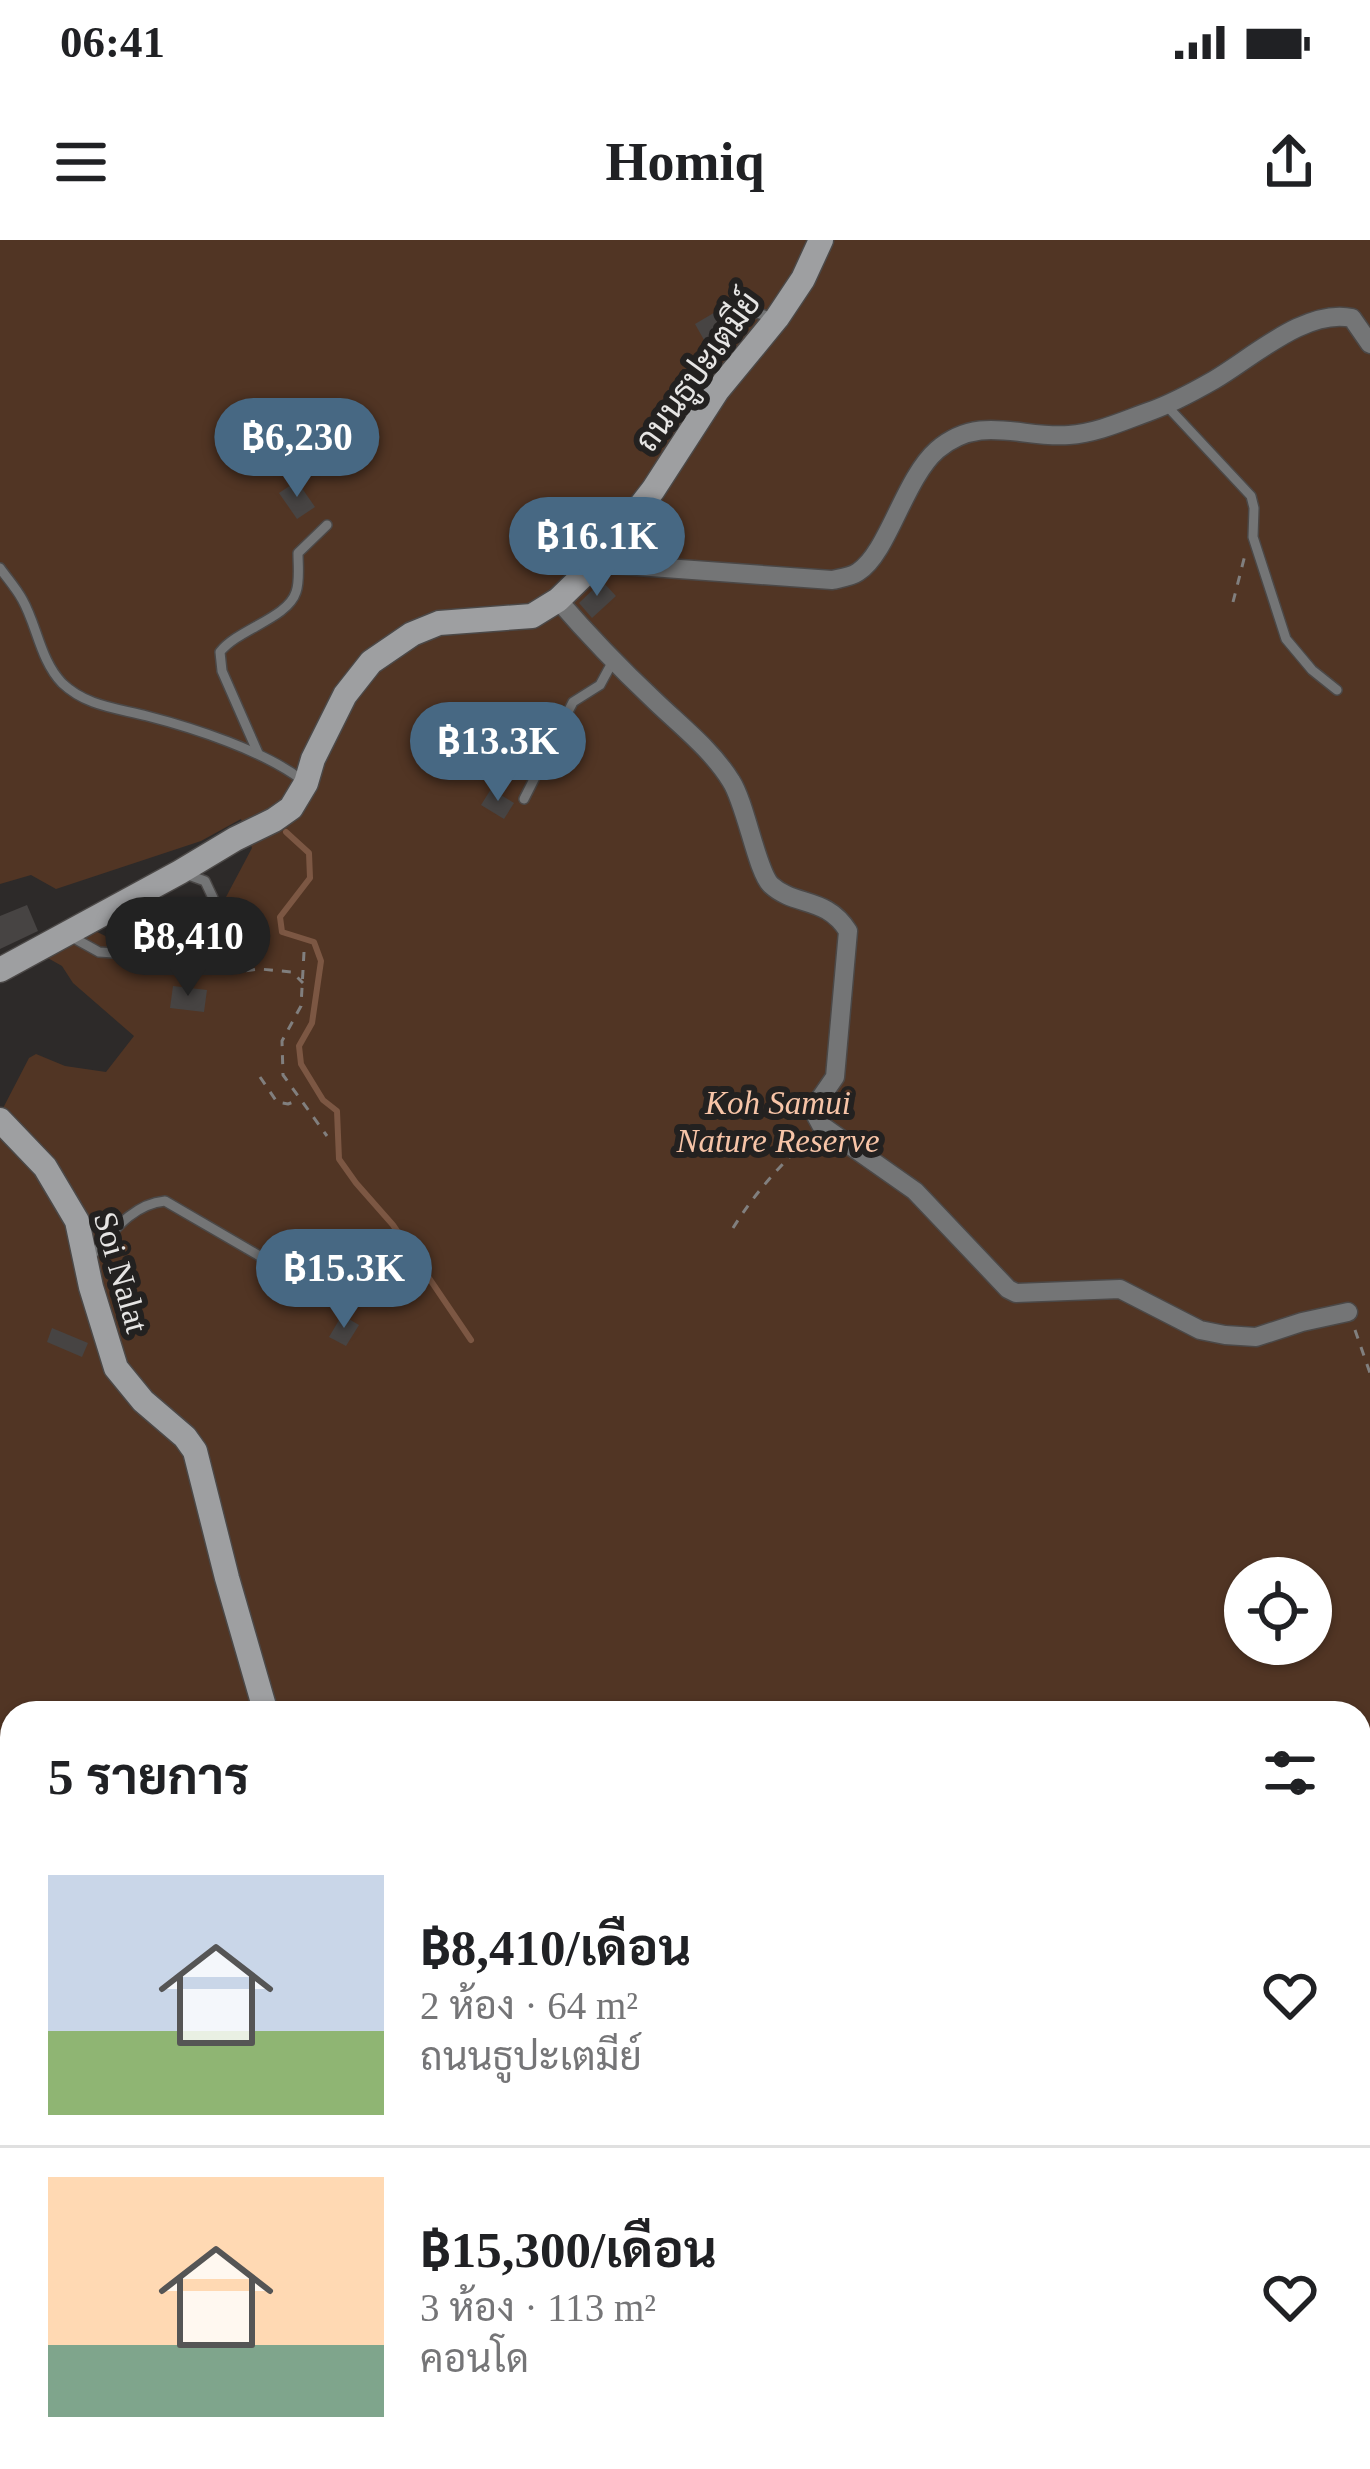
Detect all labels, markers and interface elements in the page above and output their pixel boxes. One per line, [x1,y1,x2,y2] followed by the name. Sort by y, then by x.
[60,17,165,67] text: 06:41
[48,129,114,195] icon: menu
[1256,129,1322,195] icon: share
[605,132,765,192] text: Homiq
[626,284,771,460] street label: ถนนธูปะเตมีย์
[199,398,395,500] pin: ฿6,230
[241,415,353,458] text: ฿6,230
[499,497,695,599] pin: ฿16.1K
[536,514,658,557] text: ฿16.1K
[400,702,596,804] pin: ฿13.3K
[437,719,559,762] text: ฿13.3K
[90,897,286,999] pin: ฿8,410
[132,914,244,957] text: ฿8,410
[675,1085,880,1159] park label: Koh Samui Nature Reserve
[87,1208,155,1337] street label: Soi Nalat
[246,1229,442,1331] pin: ฿15.3K
[283,1246,405,1289] text: ฿15.3K
[1224,1557,1332,1665] map controls
[1224,1557,1332,1665] button: locate
[1257,1740,1323,1806] icon: filters
[48,1749,249,1805] text: 5 รายการ
[420,1920,691,1976] text: ฿8,410/เดือน
[144,1923,288,2067] icon: home
[1257,1962,1323,2028] icon: heart
[420,1984,638,2027] text: 2 ห้อง · 64 m²
[420,2035,642,2078] text: ถนนธูปะเตมีย์
[420,2222,717,2278] text: ฿15,300/เดือน
[144,2225,288,2369] icon: home
[1257,2264,1323,2330] icon: heart
[420,2286,656,2329] text: 3 ห้อง · 113 m²
[420,2337,529,2380] text: คอนโด

